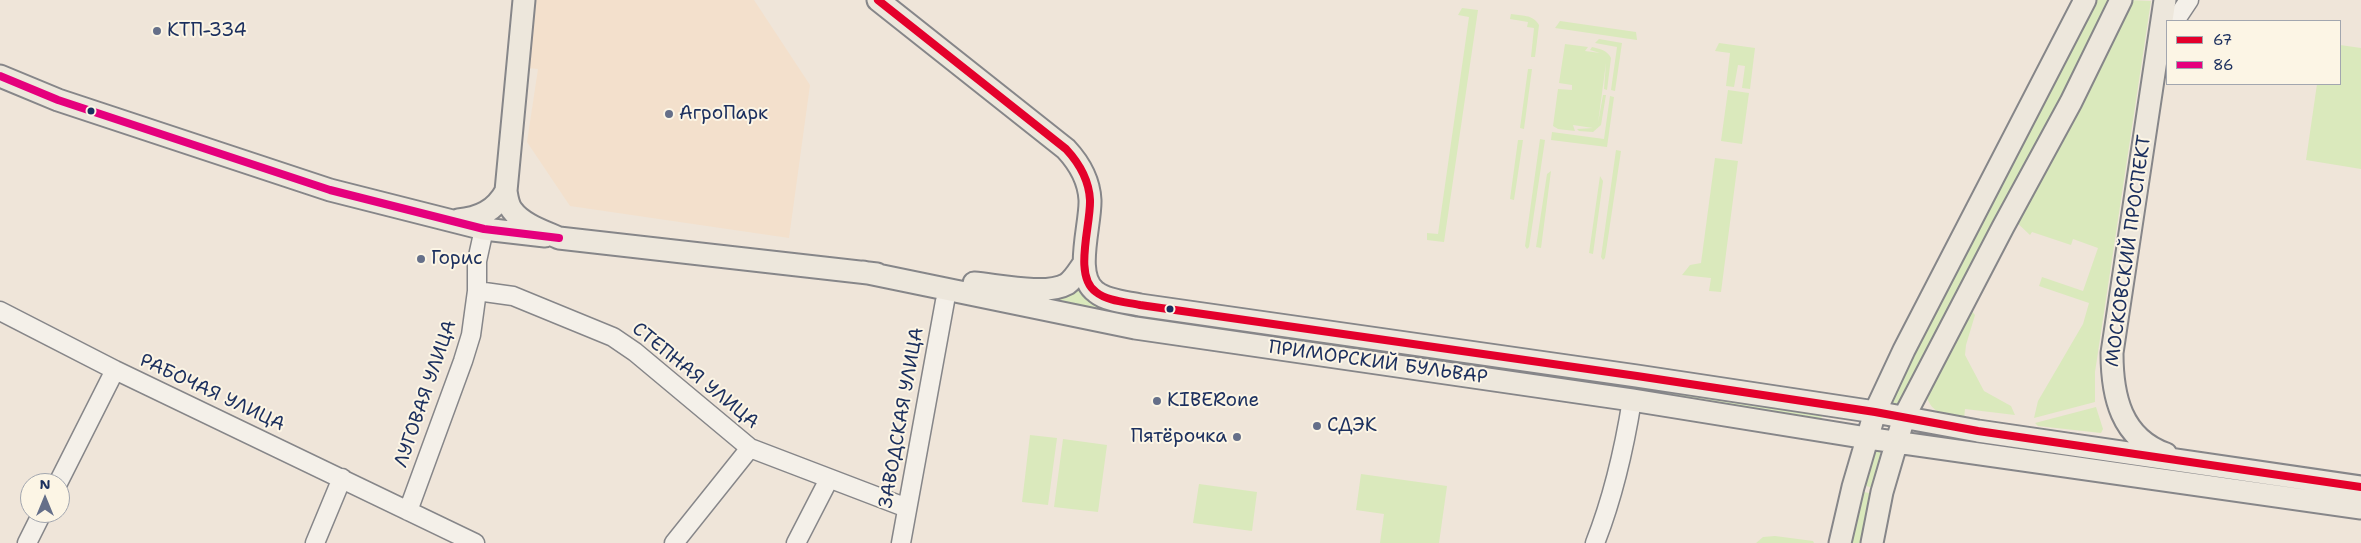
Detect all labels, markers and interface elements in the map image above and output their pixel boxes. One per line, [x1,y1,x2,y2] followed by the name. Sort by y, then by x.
[167,20,247,42] place label: КТП-334
[2166,20,2341,85] legend
[151,25,163,37] marker: КТП-334
[2213,30,2232,50] text: 67
[2213,55,2234,75] text: 86
[679,103,768,125] place label: АгроПарк
[86,106,96,116] unlabelled marker
[663,108,675,120] marker: АгроПарк
[2101,134,2157,368] street label: МОСКОВСКИЙ ПРОСПЕКТ
[431,248,482,270] place label: Горис
[415,253,427,265] marker: Горис
[1165,304,1175,314] unlabelled marker
[390,317,462,471] street label: ЛУГОВАЯ УЛИЦА
[627,318,763,434] street label: СТЕПНАЯ УЛИЦА
[875,326,929,510] street label: ЗАВОДСКАЯ УЛИЦА
[1267,336,1489,390] street label: ПРИМОРСКИЙ БУЛЬВАР
[136,349,288,437] street label: РАБОЧАЯ УЛИЦА
[1167,390,1259,412] place label: KIBERone
[1151,395,1163,407] marker: KIBERone
[1327,415,1377,437] place label: СДЭК
[1311,420,1323,432] marker: СДЭК
[1131,426,1227,448] place label: Пятёрочка
[1231,431,1243,443] marker: Пятёрочка
[20,473,70,523] north arrow
[39,475,51,493] text: N

